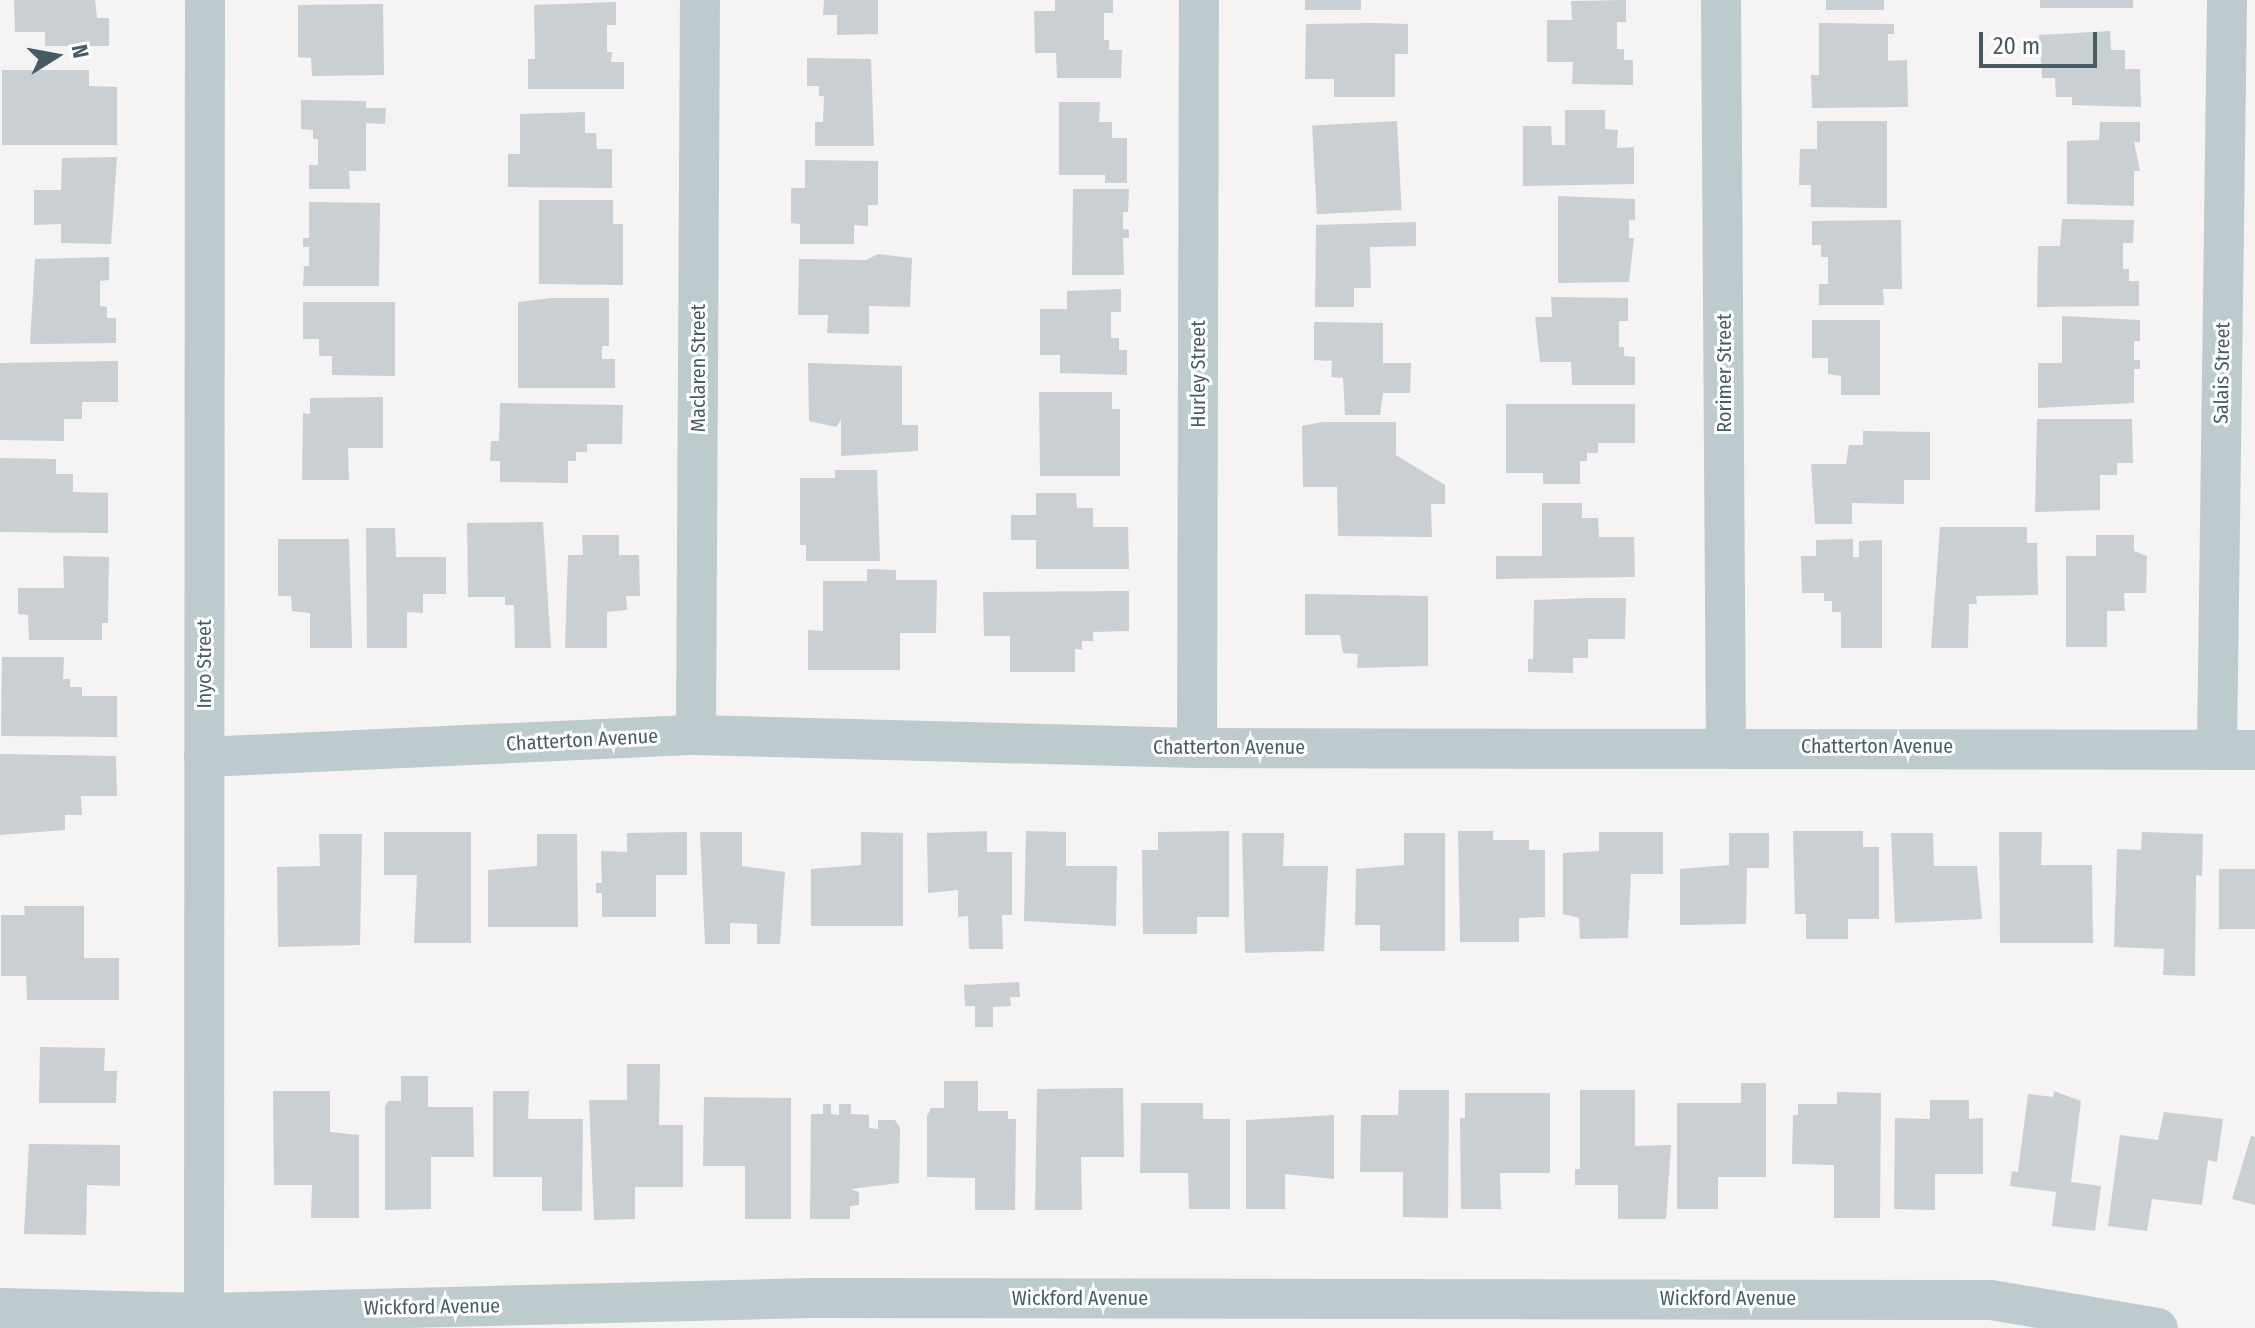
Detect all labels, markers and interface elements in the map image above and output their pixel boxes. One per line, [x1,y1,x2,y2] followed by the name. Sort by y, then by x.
[16,16,96,96] north arrow
[1983,16,2101,66] scale bar
[1993,32,2040,60] text: 20 m
[66,42,95,60] text: N
[686,304,710,432] street label: Maclaren Street
[1712,313,1736,433] street label: Rorimer Street
[1186,320,1210,428] street label: Hurley Street
[2209,322,2235,424] street label: Salais Street
[192,620,216,708] street label: Inyo Street
[505,724,659,756] street label: Chatterton Avenue
[1801,734,1953,758] street label: Chatterton Avenue
[1153,735,1305,759] street label: Chatterton Avenue
[1012,1286,1148,1310] street label: Wickford Avenue
[1660,1286,1796,1310] street label: Wickford Avenue
[364,1294,500,1320] street label: Wickford Avenue

